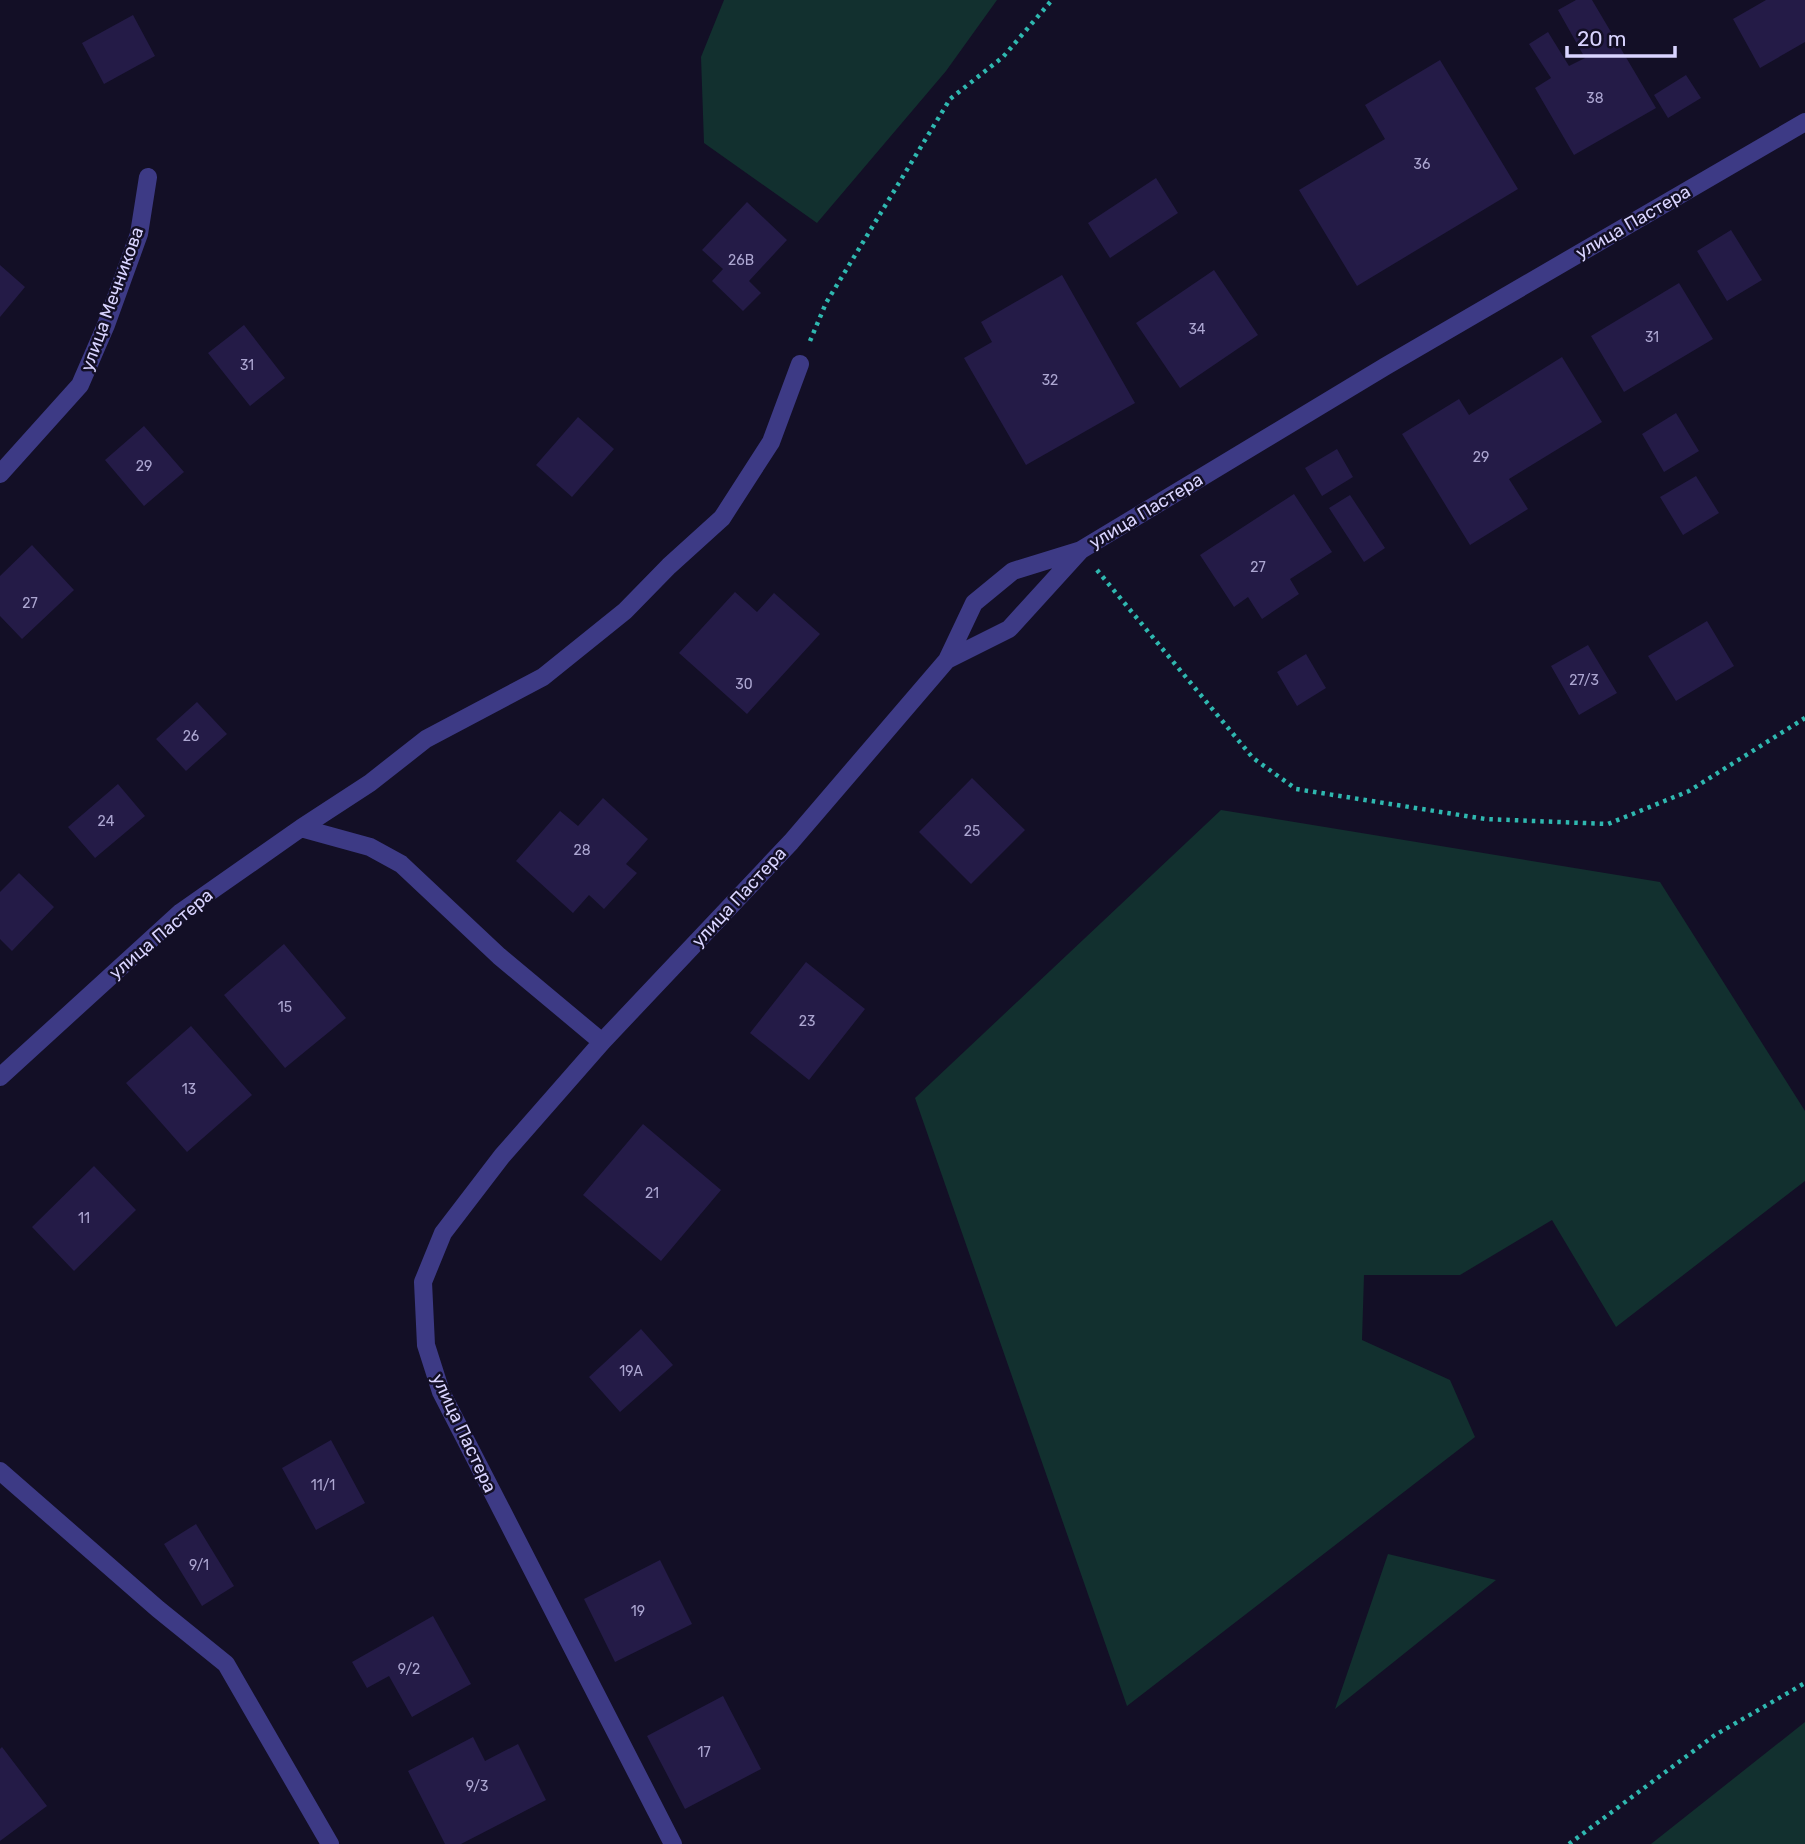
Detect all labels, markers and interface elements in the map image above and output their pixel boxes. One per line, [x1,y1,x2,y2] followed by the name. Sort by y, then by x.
[1567,14,1675,58] scale bar
[1577,26,1626,51] text: 20 m
[1586,90,1604,107] house number: 38
[1414,156,1430,173] house number: 36
[1572,180,1694,264] street label: улица Пастера
[76,224,148,374] street label: улица Мечникова
[728,252,754,269] house number: 26В
[1188,321,1206,338] house number: 34
[1645,329,1659,346] house number: 31
[240,357,254,374] house number: 31
[1042,372,1058,389] house number: 32
[1473,449,1489,466] house number: 29
[136,458,152,475] house number: 29
[1085,468,1207,554] street label: улица Пастера
[1250,559,1266,576] house number: 27
[22,595,38,612] house number: 27
[1569,672,1599,689] house number: 27/3
[735,676,753,693] house number: 30
[183,728,199,745] house number: 26
[98,813,115,830] house number: 24
[964,823,980,840] house number: 25
[573,842,591,859] house number: 28
[687,842,791,952] street label: улица Пастера
[105,884,217,984] street label: улица Пастера
[278,999,292,1016] house number: 15
[799,1013,815,1030] house number: 23
[182,1081,196,1098] house number: 13
[645,1185,659,1202] house number: 21
[78,1210,90,1227] house number: 11
[619,1363,643,1380] house number: 19А
[427,1370,501,1496] street label: улица Пастера
[311,1477,335,1494] house number: 11/1
[189,1557,209,1574] house number: 9/1
[631,1603,645,1620] house number: 19
[398,1661,420,1678] house number: 9/2
[697,1744,711,1761] house number: 17
[466,1778,488,1795] house number: 9/3

